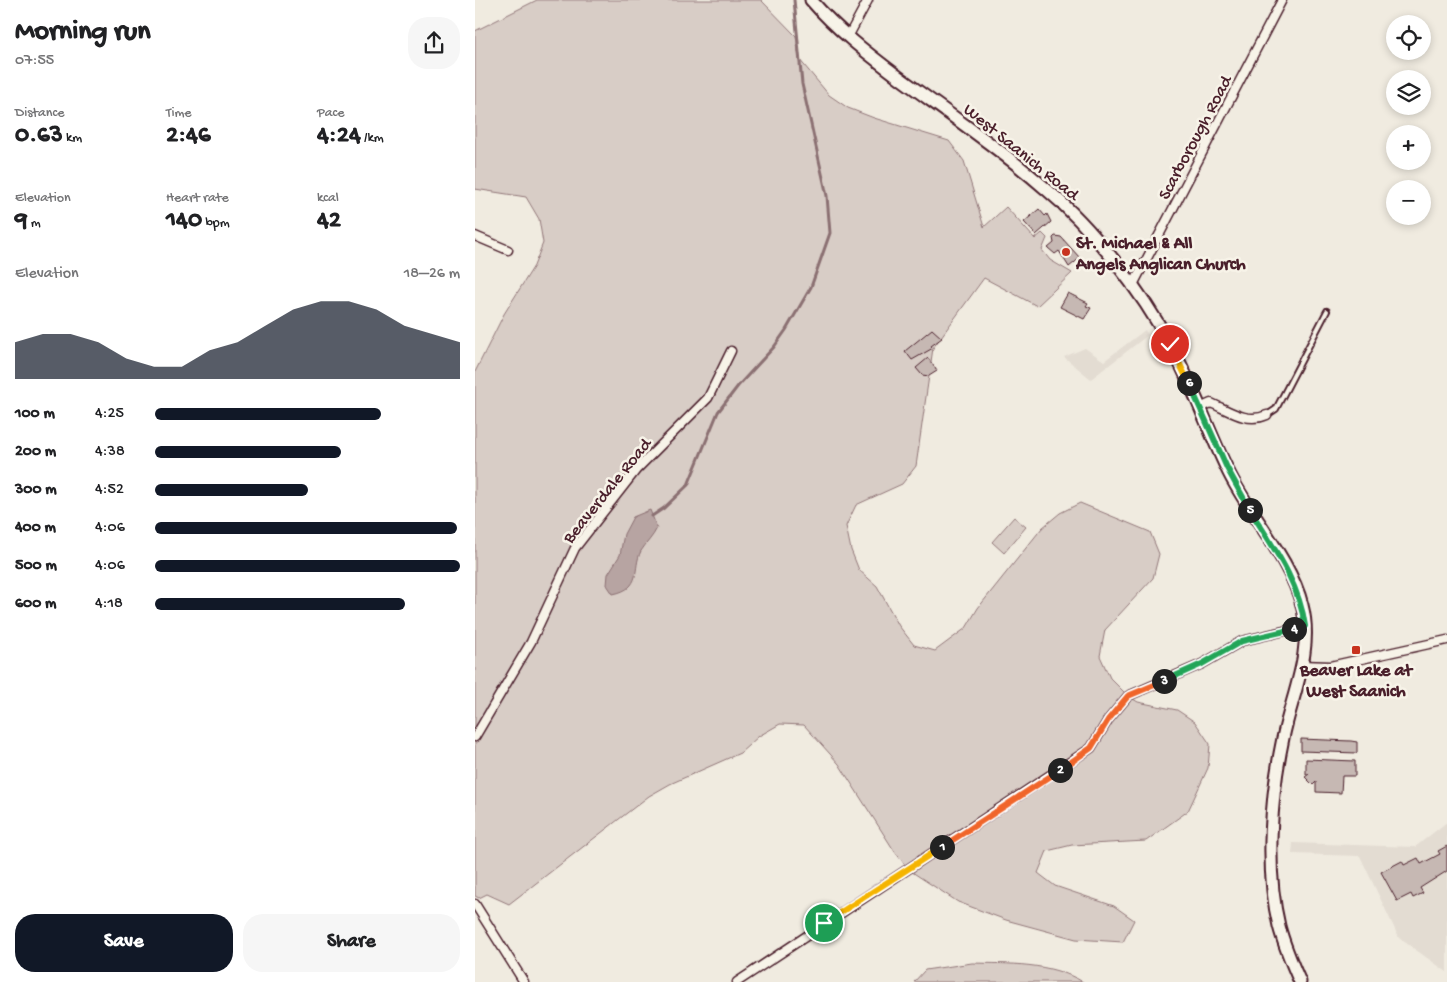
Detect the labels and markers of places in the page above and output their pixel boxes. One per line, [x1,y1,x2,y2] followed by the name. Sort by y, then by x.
[1075,234,1246,276] place label: St. Michael & All Angels Anglican Church
[1060,246,1072,258] marker: St. Michael & All Angels Anglican Church
[1149,323,1191,365] pin
[1177,370,1201,396] pin: 6
[1237,498,1263,522] pin: 5
[1281,616,1307,642] pin: 4
[1350,644,1362,656] marker: Beaver Lake at West Saanich
[1299,661,1414,703] place label: Beaver Lake at West Saanich
[1151,668,1177,694] pin: 3
[1047,758,1073,782] pin: 2
[929,834,955,860] pin: 1
[803,902,845,944] pin

